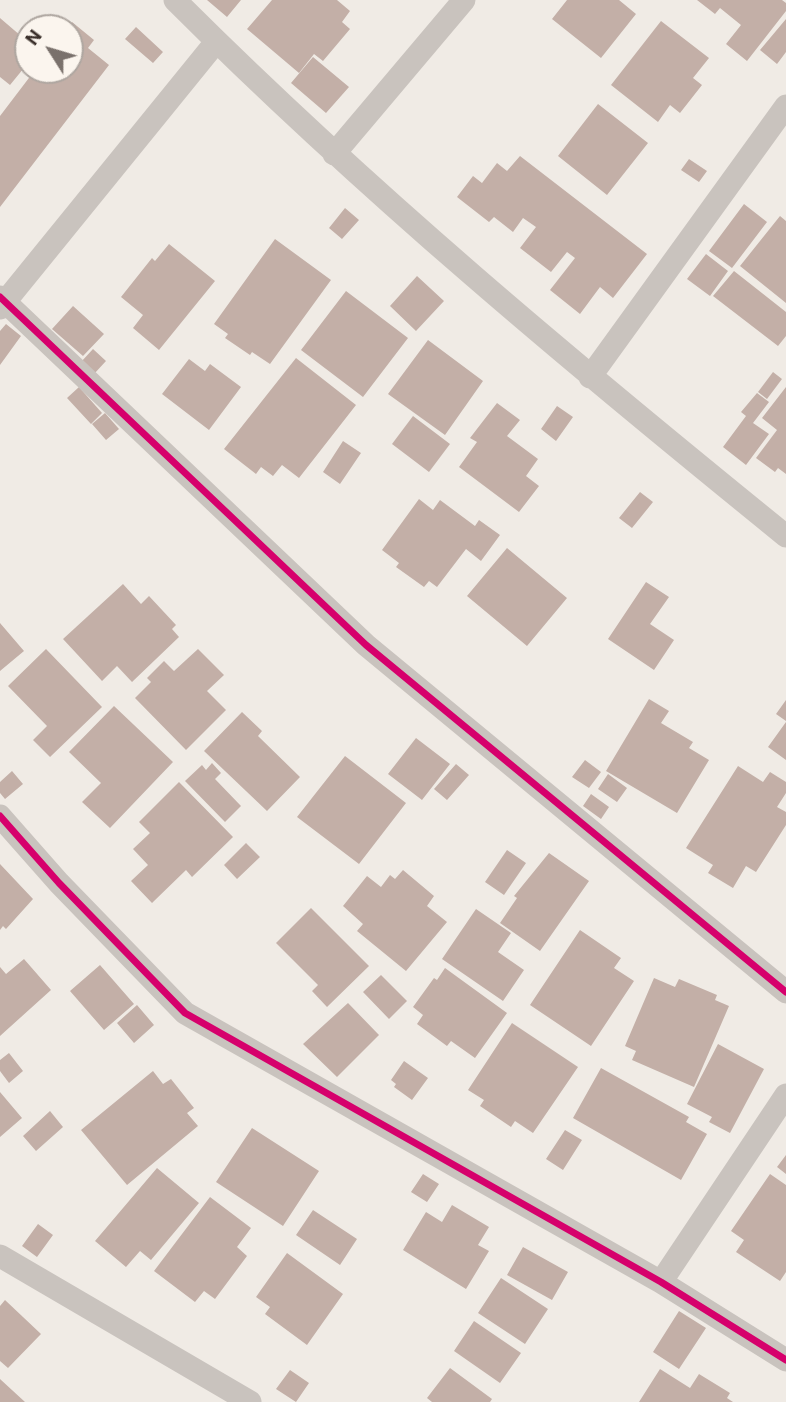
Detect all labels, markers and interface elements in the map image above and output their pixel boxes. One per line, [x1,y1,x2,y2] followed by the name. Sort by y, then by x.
[14,14,84,84] north arrow
[20,25,47,50] text: N

